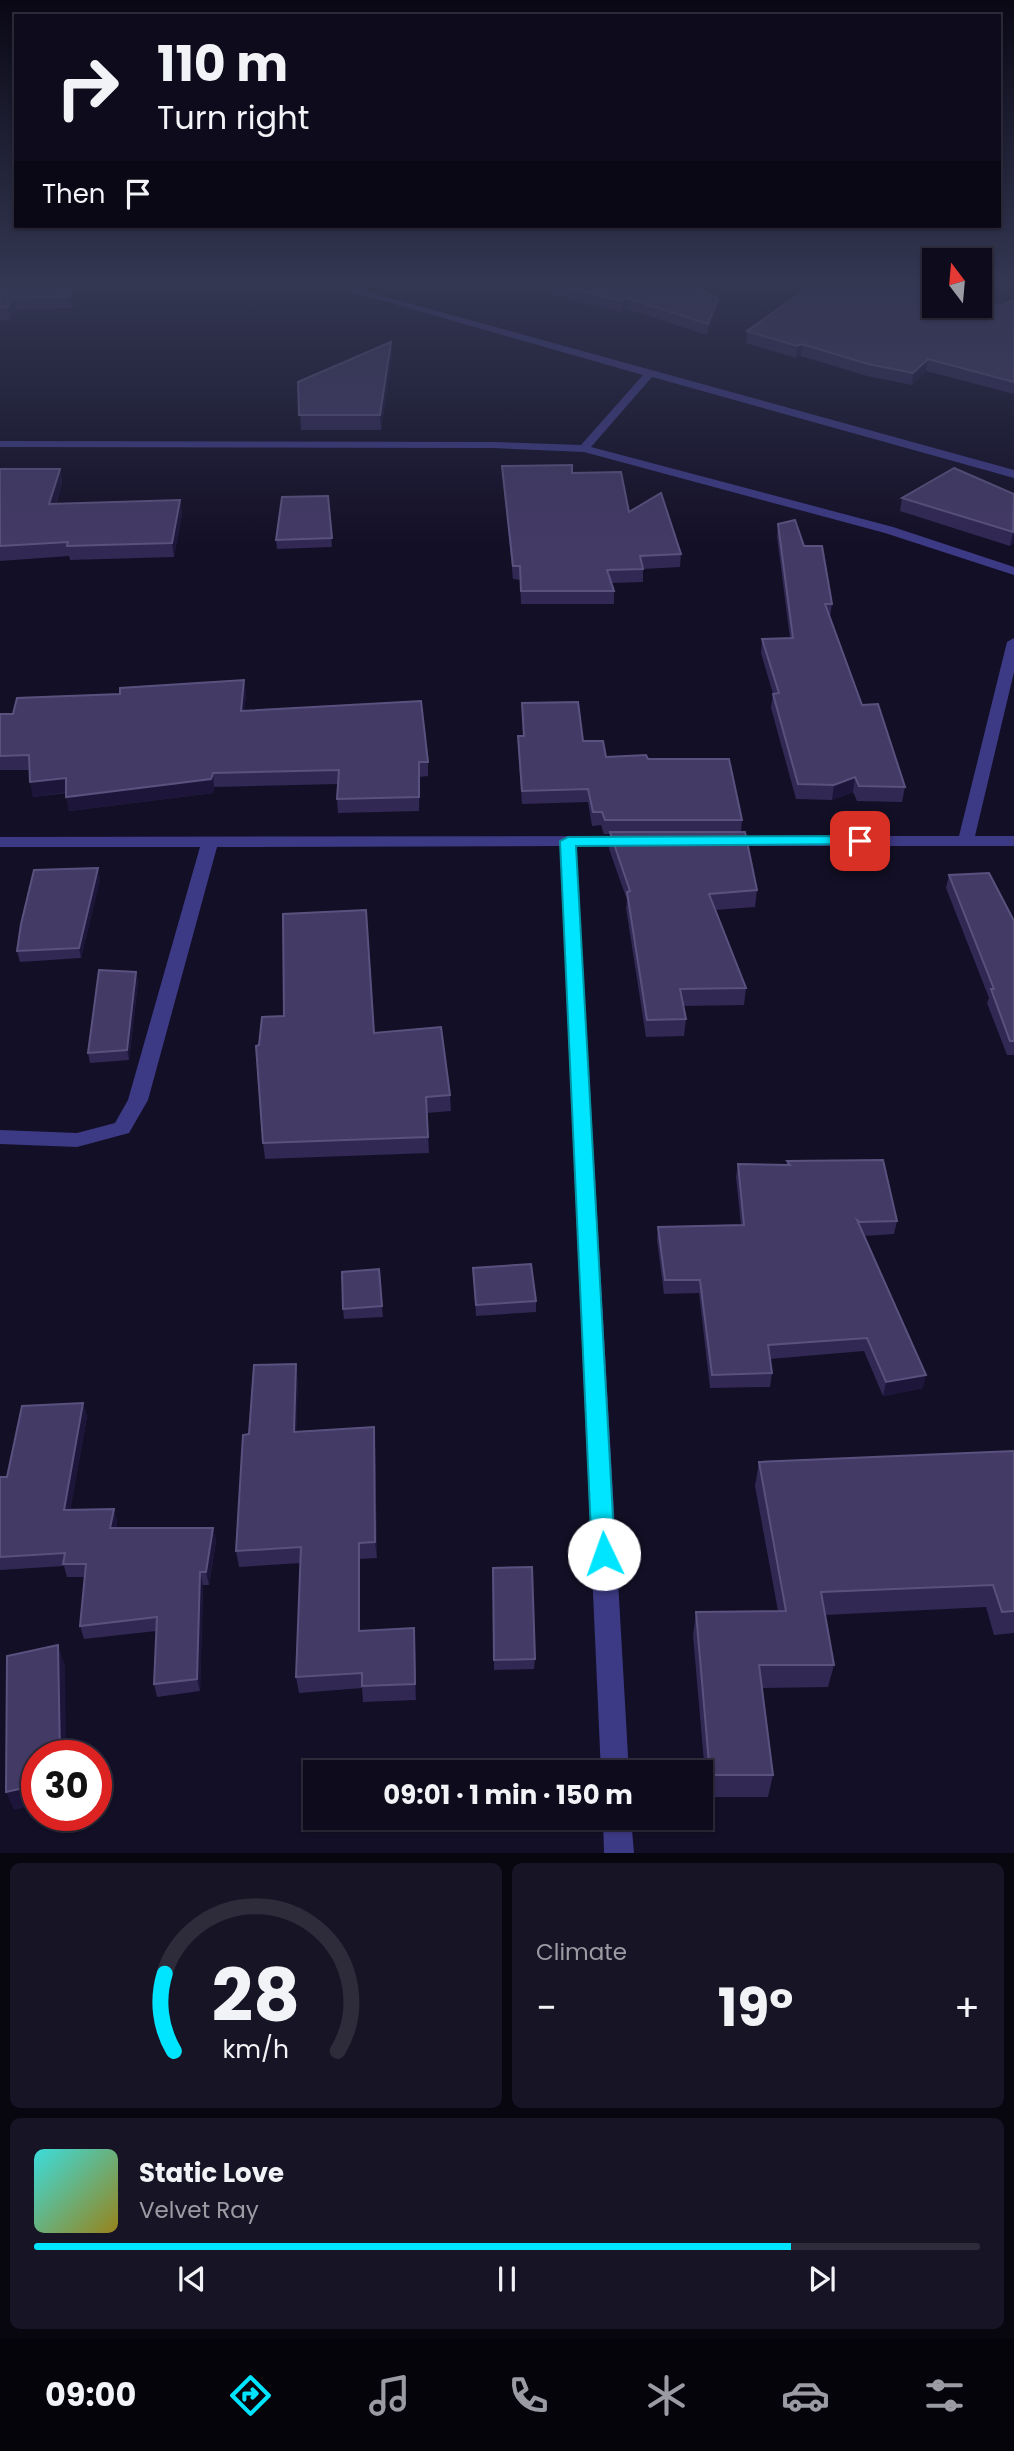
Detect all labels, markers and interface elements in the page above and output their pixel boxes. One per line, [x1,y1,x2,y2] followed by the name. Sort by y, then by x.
[157,30,288,98] text: 110 m
[42,42,133,133] icon: right
[157,95,309,140] text: Turn right
[119,175,157,213] icon: arrive
[42,176,105,212] text: Then
[922,248,992,318] north arrow
[922,248,992,318] map controls
[830,811,890,871] pin
[841,822,879,860] icon: arrive
[567,1517,641,1591] position arrow
[21,1740,112,1831] speed limit sign: 30
[383,1777,633,1813] text: 09:01 · 1 min · 150 m
[536,1936,627,1968] text: Climate
[212,1946,300,2047] text: 28
[718,1971,793,2044] text: 19°
[536,1981,557,2034] text: −
[954,1981,980,2034] text: +
[223,2032,289,2067] text: km/h
[139,2155,284,2191] text: Static Love
[139,2194,259,2226] text: Velvet Ray
[173,2260,211,2298] icon: previous
[488,2260,526,2298] icon: pause
[803,2260,841,2298] icon: next
[226,2371,275,2420] icon: directions
[365,2371,414,2420] icon: music
[504,2371,553,2420] icon: phone
[642,2371,691,2420] icon: climate
[781,2371,830,2420] icon: car
[920,2371,969,2420] icon: filters
[45,2372,136,2417] text: 09:00

